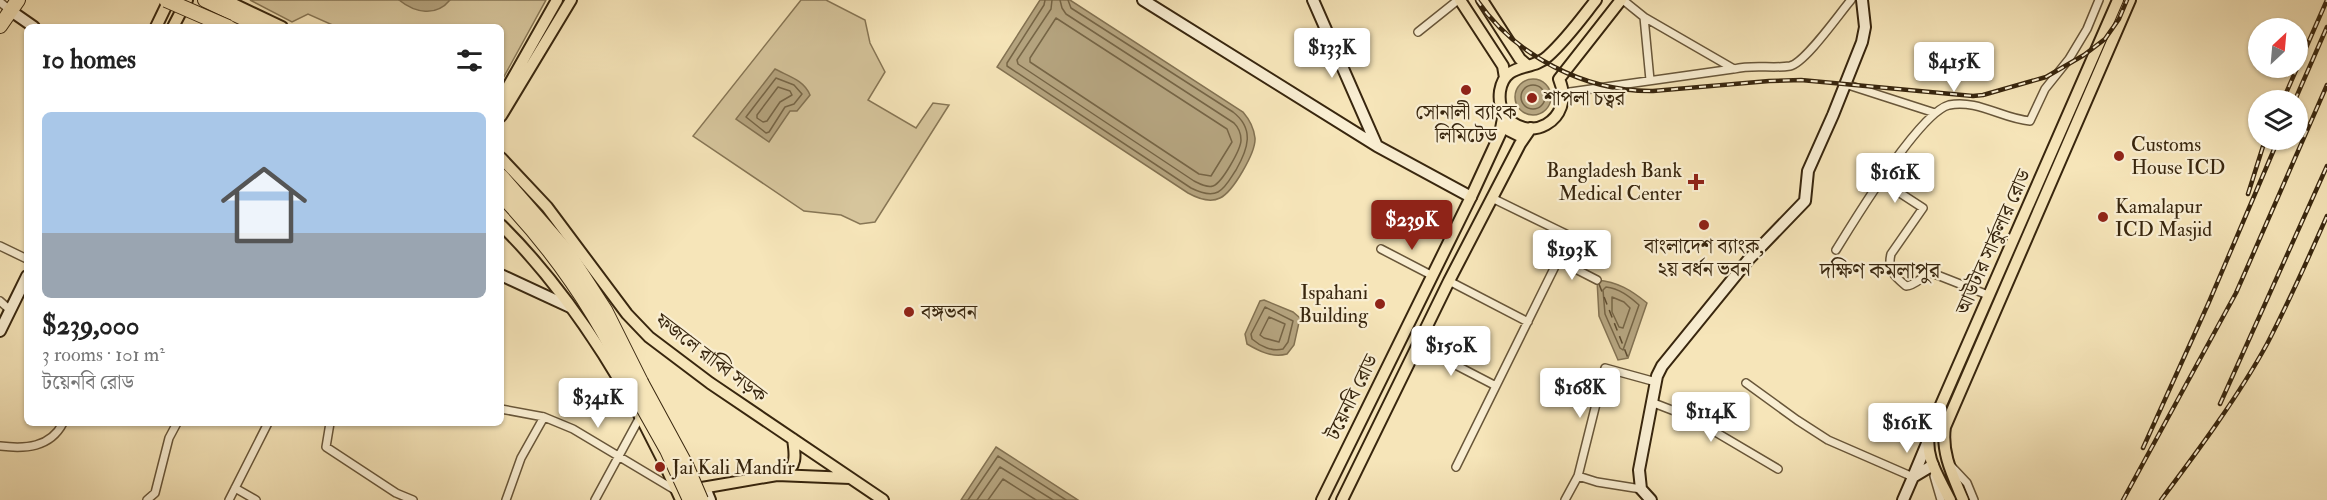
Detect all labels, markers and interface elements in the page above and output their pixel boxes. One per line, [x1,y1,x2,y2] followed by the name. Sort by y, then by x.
[2248,18,2308,78] north arrow
[2248,18,2308,150] map controls
[1290,28,1374,79] pin: $133K
[1308,35,1356,60] text: $133K
[1912,42,1996,93] pin: $415K
[42,44,136,76] text: 10 homes
[453,44,486,77] icon: filters
[1928,49,1980,74] text: $415K
[1459,83,1473,97] marker: সোনালী ব্যাংক লিমিটেড
[1543,86,1626,111] place label: শাপলা চত্বর
[2248,90,2308,150] button: layers
[1525,91,1539,105] marker: শাপলা চত্বর
[1415,100,1518,148] place label: সোনালী ব্যাংক লিমিটেড
[2131,132,2225,180] place label: Customs House ICD
[2112,149,2126,163] marker: Customs House ICD
[210,151,318,259] icon: home
[1853,153,1937,204] pin: $161K
[1546,158,1683,206] place label: Bangladesh Bank Medical Center
[1870,160,1920,185] text: $161K
[1948,165,2037,320] street label: আউটার সার্কুলার রোড
[1687,173,1705,191] marker: Bangladesh Bank Medical Center
[2115,194,2212,242] place label: Kamalapur ICD Masjid
[1370,200,1454,251] pin: $239K
[1385,207,1439,232] text: $239K
[2096,210,2110,224] marker: Kamalapur ICD Masjid
[1697,218,1711,232] marker: বাংলাদেশ ব্যাংক, ২য় বর্ধন ভবন
[1530,230,1614,281] pin: $193K
[1643,234,1764,282] place label: বাংলাদেশ ব্যাংক, ২য় বর্ধন ভবন
[1547,237,1597,262] text: $193K
[1819,257,1941,285] district label: দক্ষিণ কমলাপুর
[1299,280,1369,328] place label: Ispahani Building
[1373,297,1387,311] marker: Ispahani Building
[920,300,979,325] place label: বঙ্গভবন
[902,305,916,319] marker: বঙ্গভবন
[649,307,772,409] street label: ফজলে রাব্বি সড়ক
[42,310,139,342] text: $239,000
[1409,326,1493,377] pin: $150K
[1425,333,1477,358] text: $150K
[42,342,165,367] text: 3 rooms · 101 m²
[1320,350,1384,445] street label: টয়েনবি রোড
[1538,368,1622,419] pin: $168K
[42,370,134,395] text: টয়েনবি রোড
[1554,375,1606,400] text: $168K
[556,378,640,429] pin: $341K
[573,385,623,410] text: $341K
[1669,392,1753,443] pin: $114K
[1686,399,1736,424] text: $114K
[1865,403,1949,454] pin: $161K
[1882,410,1932,435] text: $161K
[671,455,795,480] place label: Jai Kali Mandir
[653,460,667,474] marker: Jai Kali Mandir

